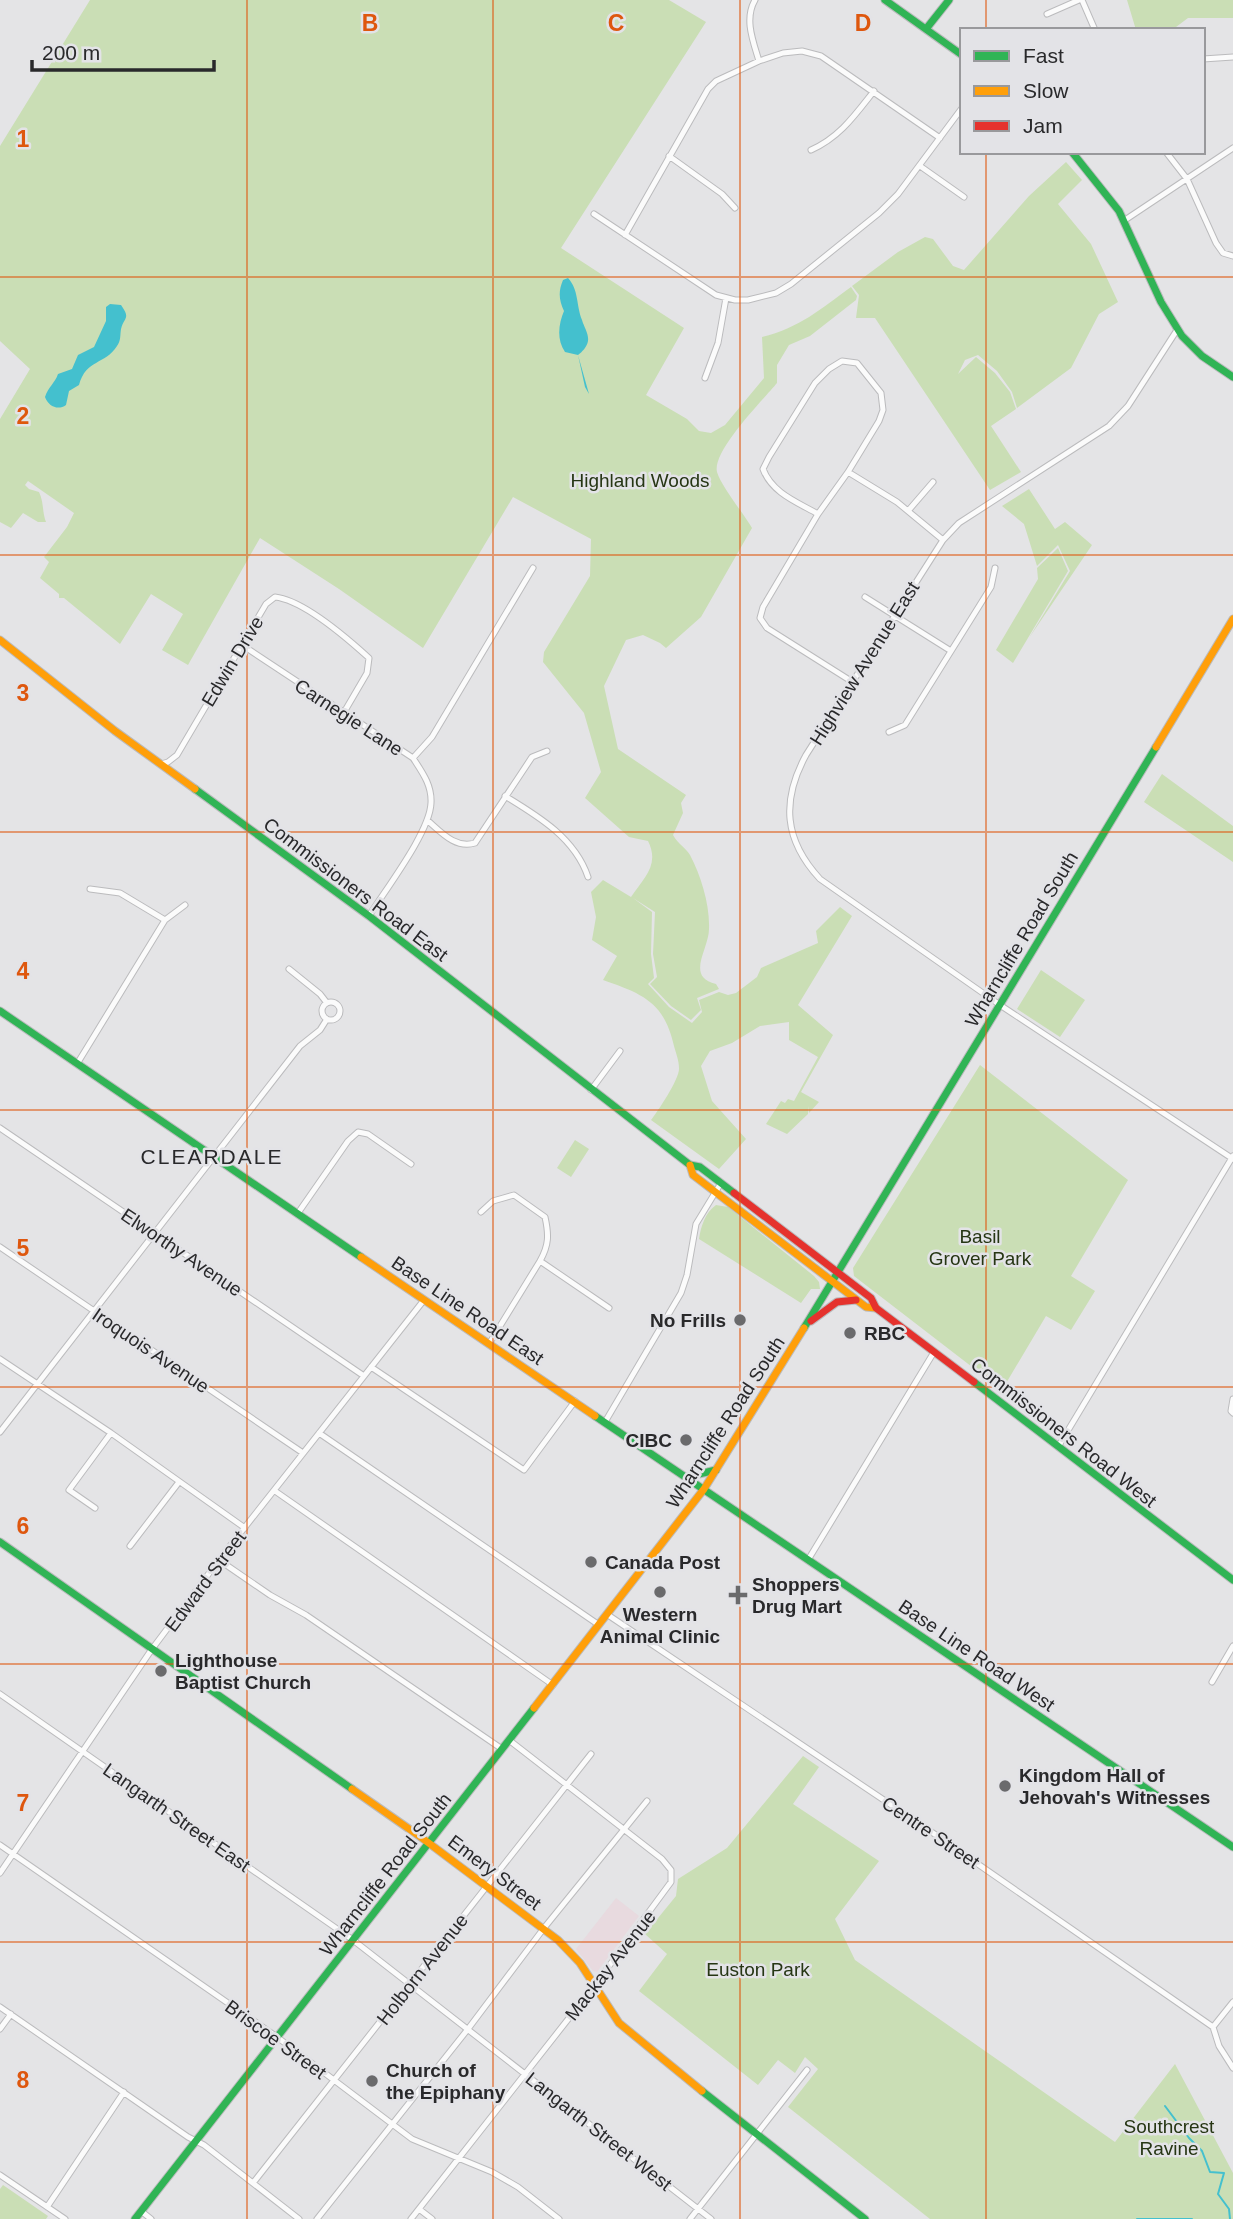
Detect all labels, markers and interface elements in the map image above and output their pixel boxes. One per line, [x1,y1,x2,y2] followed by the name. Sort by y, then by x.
[362,10,378,36] text: B
[608,10,624,36] text: C
[855,10,871,36] text: D
[32,28,214,72] scale bar
[960,28,1205,154] legend
[42,41,100,64] text: 200 m
[1023,44,1064,67] text: Fast
[1023,79,1069,102] text: Slow
[1023,114,1063,137] text: Jam
[17,126,30,152] text: 1
[17,403,29,429] text: 2
[570,470,710,491] park label: Highland Woods
[806,577,924,749] street label: Highview Avenue East
[197,612,268,710] street label: Edwin Drive
[291,675,407,760] street label: Carnegie Lane
[17,680,29,706] text: 3
[260,813,452,966] street label: Commissioners Road East
[961,848,1082,1031] street label: Wharncliffe Road South
[17,958,30,984] text: 4
[141,1145,283,1168] district label: CLEARDALE
[117,1204,246,1301] street label: Elworthy Avenue
[929,1226,1032,1269] park label: Basil Grover Park
[17,1235,30,1261] text: 5
[388,1252,548,1369] street label: Base Line Road East
[89,1304,213,1397] street label: Iroquois Avenue
[650,1310,726,1331] place label: No Frills
[732,1312,748,1328] marker: No Frills
[864,1323,905,1344] place label: RBC
[842,1325,858,1341] marker: RBC
[662,1333,789,1512] street label: Wharncliffe Road South
[967,1353,1161,1512] street label: Commissioners Road West
[626,1430,672,1451] place label: CIBC
[678,1432,694,1448] marker: CIBC
[17,1513,29,1539] text: 6
[161,1526,250,1636] street label: Edward Street
[605,1552,721,1573] place label: Canada Post
[583,1554,599,1570] marker: Canada Post
[752,1574,842,1617] place label: Shoppers Drug Mart
[652,1584,668,1600] marker: Western Animal Clinic
[730,1587,746,1603] marker: Shoppers Drug Mart
[895,1595,1059,1716] street label: Base Line Road West
[600,1604,721,1647] place label: Western Animal Clinic
[175,1650,311,1693] place label: Lighthouse Baptist Church
[153,1663,169,1679] marker: Lighthouse Baptist Church
[99,1759,255,1876] street label: Langarth Street East
[1019,1765,1210,1808] place label: Kingdom Hall of Jehovah's Witnesses
[997,1778,1013,1794] marker: Kingdom Hall of Jehovah's Witnesses
[315,1789,455,1960] street label: Wharncliffe Road South
[17,1790,29,1816] text: 7
[878,1792,984,1873] street label: Centre Street
[444,1831,546,1915] street label: Emery Street
[561,1906,660,2024] street label: Mackay Avenue
[373,1910,472,2029] street label: Holborn Avenue
[706,1959,810,1980] park label: Euston Park
[221,1996,331,2083] street label: Briscoe Street
[386,2060,506,2103] place label: Church of the Epiphany
[17,2067,30,2093] text: 8
[522,2068,676,2195] street label: Langarth Street West
[364,2073,380,2089] marker: Church of the Epiphany
[1124,2116,1215,2159] park label: Southcrest Ravine

